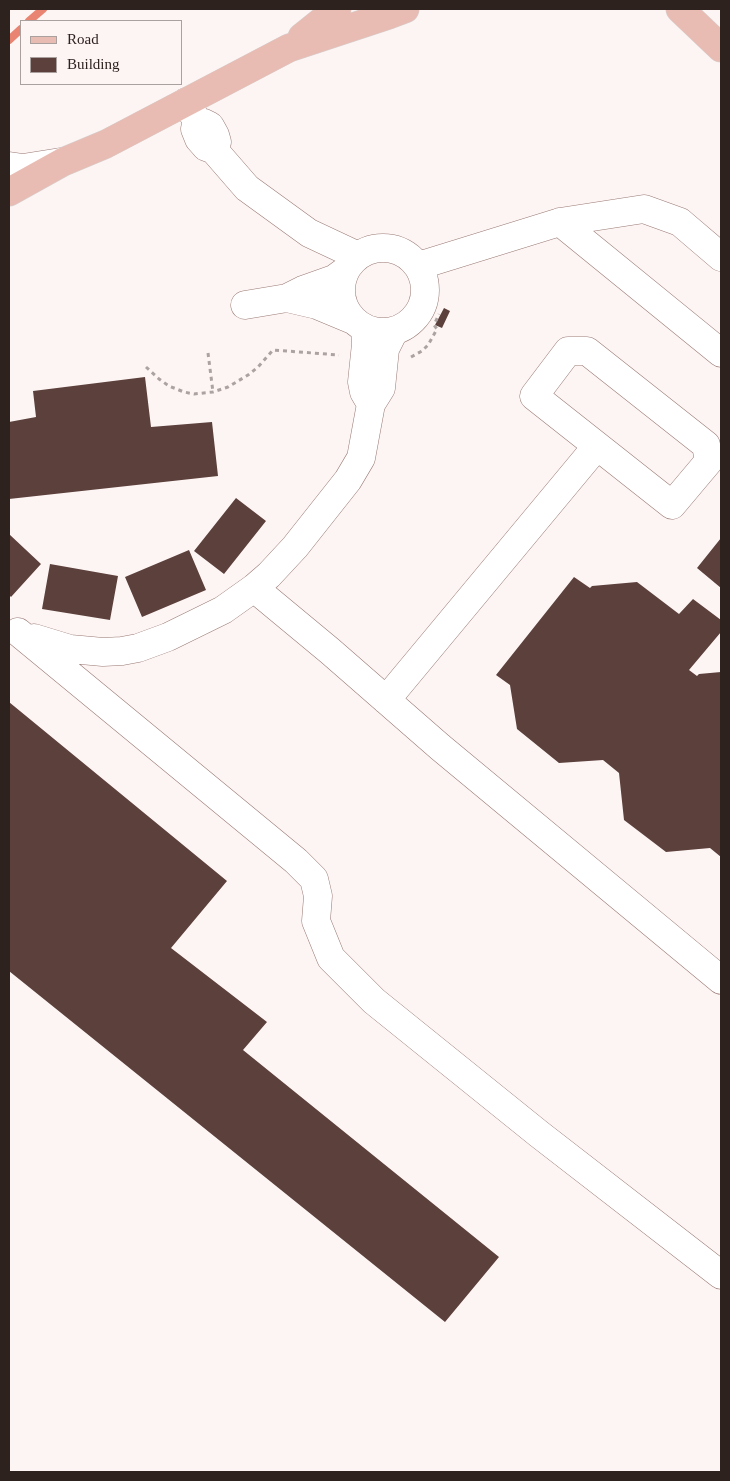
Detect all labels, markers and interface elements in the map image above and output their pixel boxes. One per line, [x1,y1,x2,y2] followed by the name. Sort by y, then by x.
[20,20,182,85] legend
[67,31,99,47] text: Road
[67,56,120,72] text: Building

